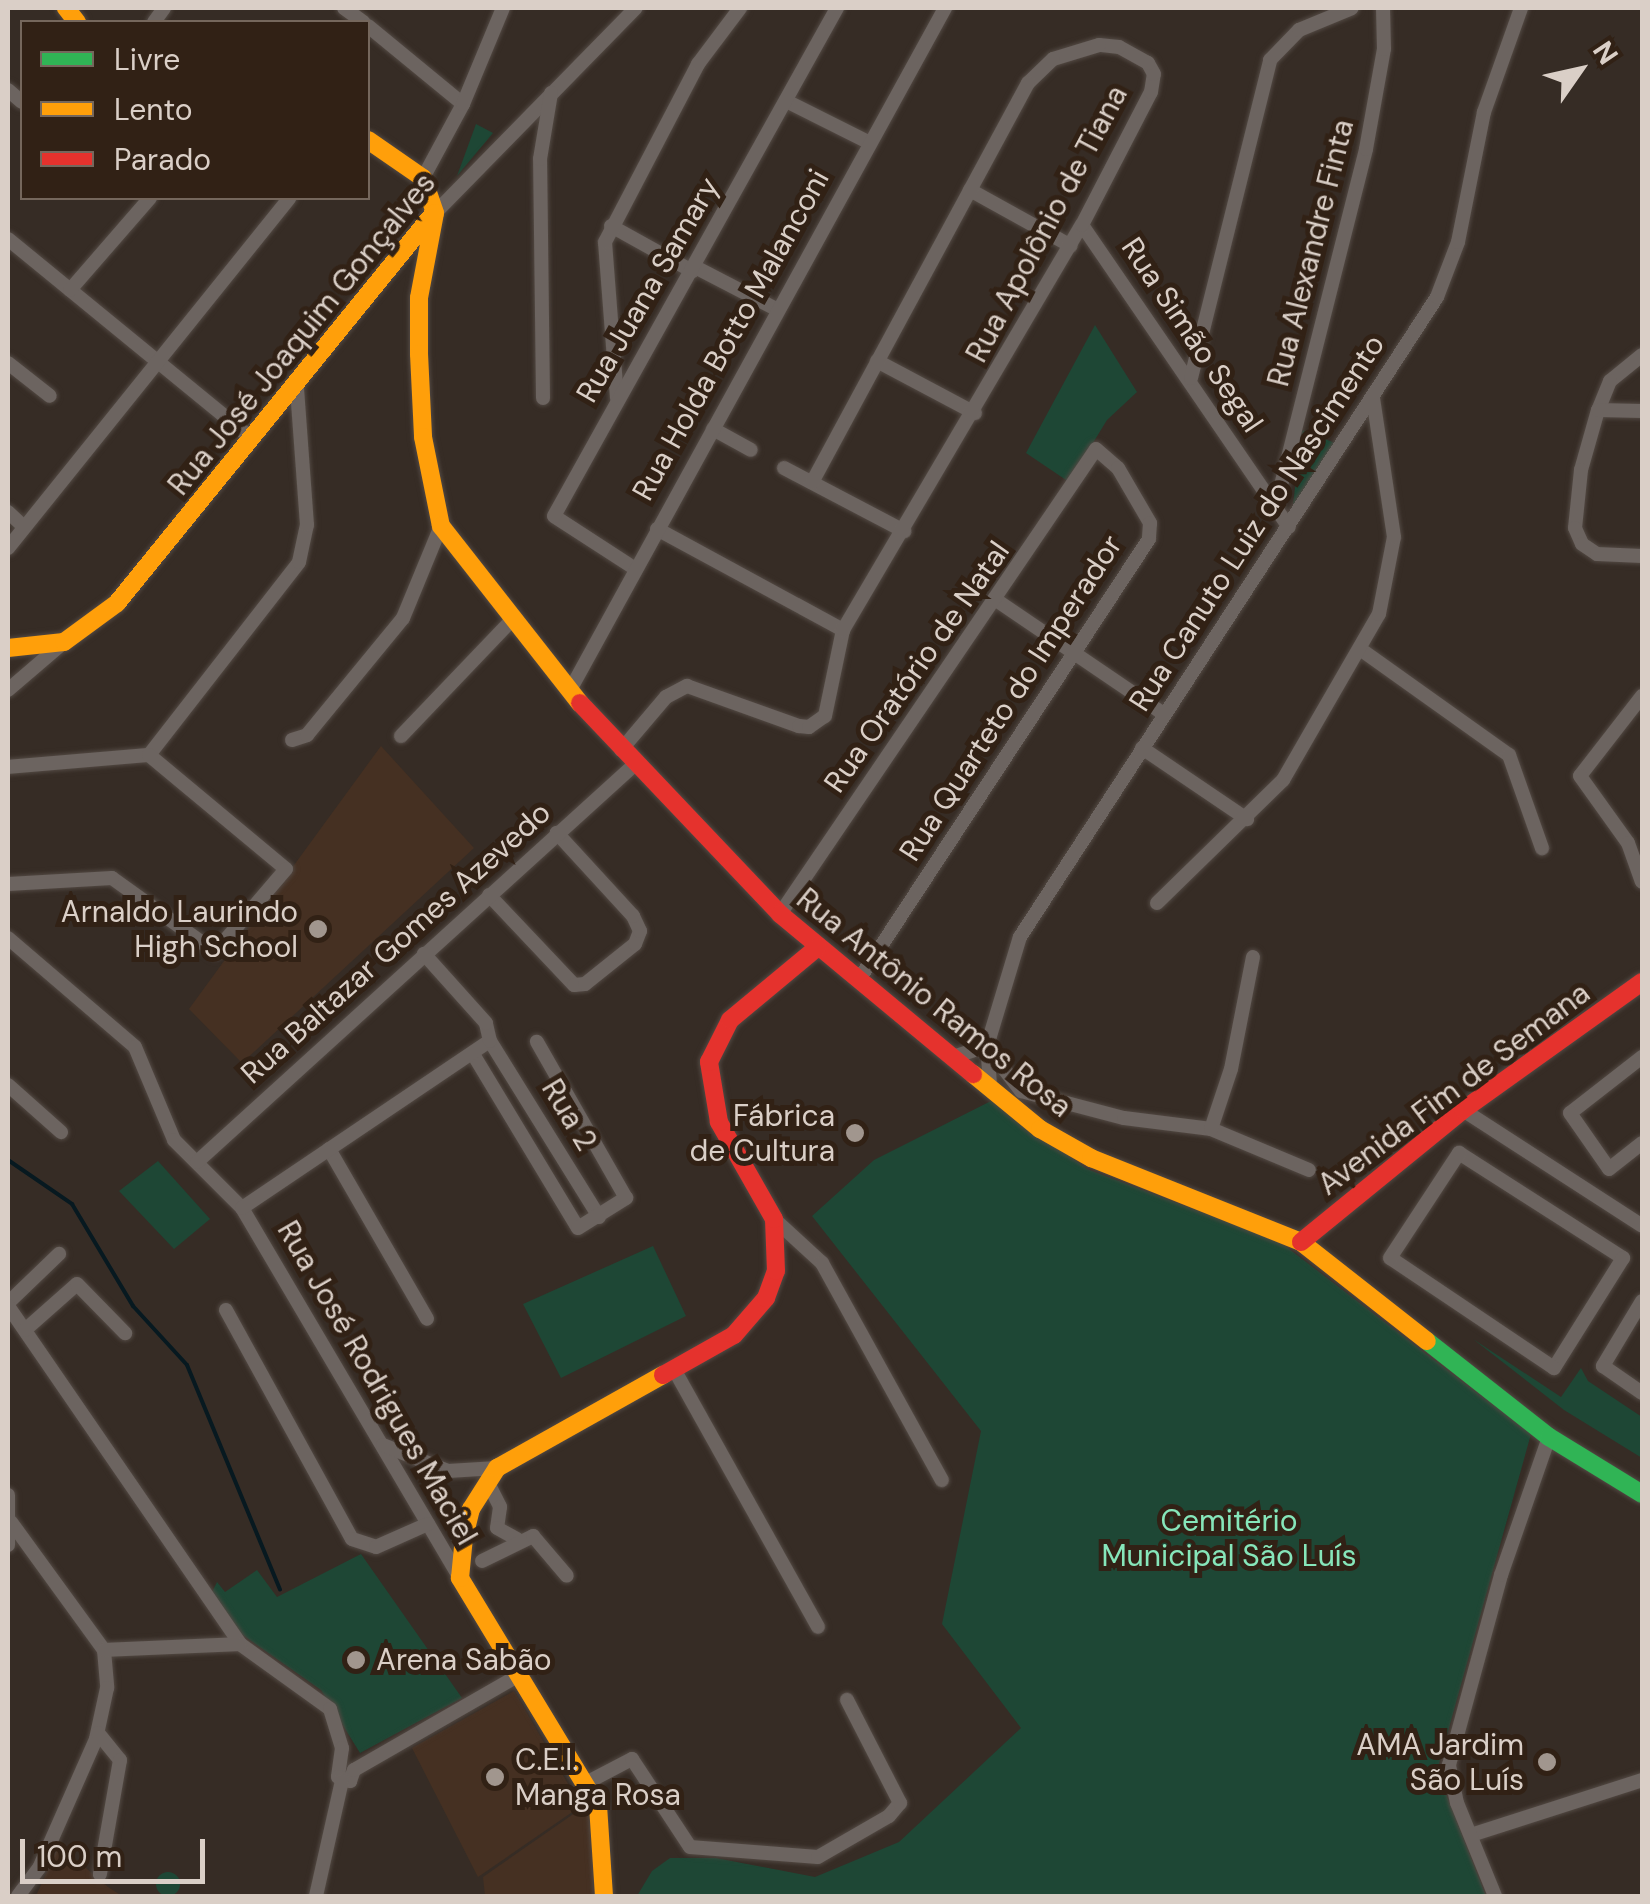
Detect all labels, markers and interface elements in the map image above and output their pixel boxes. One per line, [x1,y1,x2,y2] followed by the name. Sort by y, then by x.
[20,20,370,200] legend
[1530,20,1630,120] north arrow
[1584,34,1626,72] text: N
[114,40,180,79] text: Livre
[959,79,1135,369] street label: Rua Apolônio de Tiana
[114,90,193,129] text: Lento
[1260,116,1362,390] street label: Rua Alexandre Finta
[114,140,211,179] text: Parado
[625,163,837,507] street label: Rua Holda Botto Malanconi
[161,166,443,502] street label: Rua José Joaquim Gonçalves
[569,171,727,409] street label: Rua Juana Samary
[1114,231,1270,439] street label: Rua Simão Segal
[1122,328,1392,718] street label: Rua Canuto Luiz do Nascimento
[892,528,1130,868] street label: Rua Quarteto do Imperador
[817,535,1017,799] street label: Rua Oratório de Natal
[234,795,558,1091] street label: Rua Baltazar Gomes Azevedo
[789,881,1079,1125] street label: Rua Antônio Ramos Rosa
[61,894,298,964] place label: Arnaldo Laurindo High School
[307,918,329,940] marker: Arnaldo Laurindo High School
[1311,975,1597,1203] street label: Avenida Fim de Semana
[534,1073,604,1157] street label: Rua 2
[689,1098,835,1168] place label: Fábrica de Cultura
[844,1122,866,1144] marker: Fábrica de Cultura
[269,1215,485,1551] street label: Rua José Rodrigues Maciel
[1101,1503,1357,1574] park label: Cemitério Municipal São Luís
[376,1642,552,1678] place label: Arena Sabão
[345,1649,367,1671] marker: Arena Sabão
[1356,1727,1524,1798] place label: AMA Jardim São Luís
[515,1742,681,1812] place label: C.E.I. Manga Rosa
[1534,1749,1560,1775] marker: AMA Jardim São Luís
[484,1766,506,1788] marker: C.E.I. Manga Rosa
[25,1819,210,1881] scale bar
[37,1837,122,1876] text: 100 m

